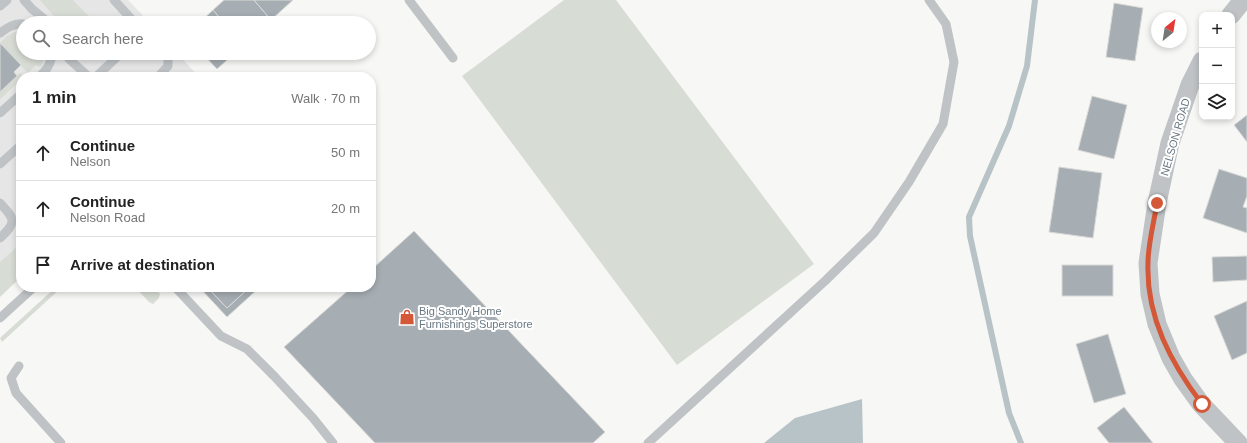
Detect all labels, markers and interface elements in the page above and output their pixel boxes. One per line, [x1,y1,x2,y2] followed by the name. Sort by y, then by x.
[1151,12,1187,48] north arrow
[1199,12,1235,120] map controls
[1199,12,1235,48] button: +
[16,16,376,60] search box
[30,27,52,49] icon: search
[62,30,144,47] text: Search here
[1199,48,1235,84] button: −
[1199,84,1235,120] button: layers
[32,88,76,107] text: 1 min
[291,91,360,106] text: Walk · 70 m
[1158,97,1192,177] street label: NELSON ROAD
[70,137,135,154] text: Continue
[32,142,54,164] icon: ahead
[331,145,360,160] text: 50 m
[70,154,110,169] text: Nelson
[70,193,135,210] text: Continue
[1148,194,1166,212] route end
[32,198,54,220] icon: ahead
[331,201,360,216] text: 20 m
[70,210,145,225] text: Nelson Road
[32,254,54,276] icon: arrive
[70,256,215,273] text: Arrive at destination
[419,305,533,330] place label: Big Sandy Home Furnishings Superstore
[398,308,416,326] shop icon: Big Sandy Home Furnishings Superstore
[1193,395,1211,413] route start

